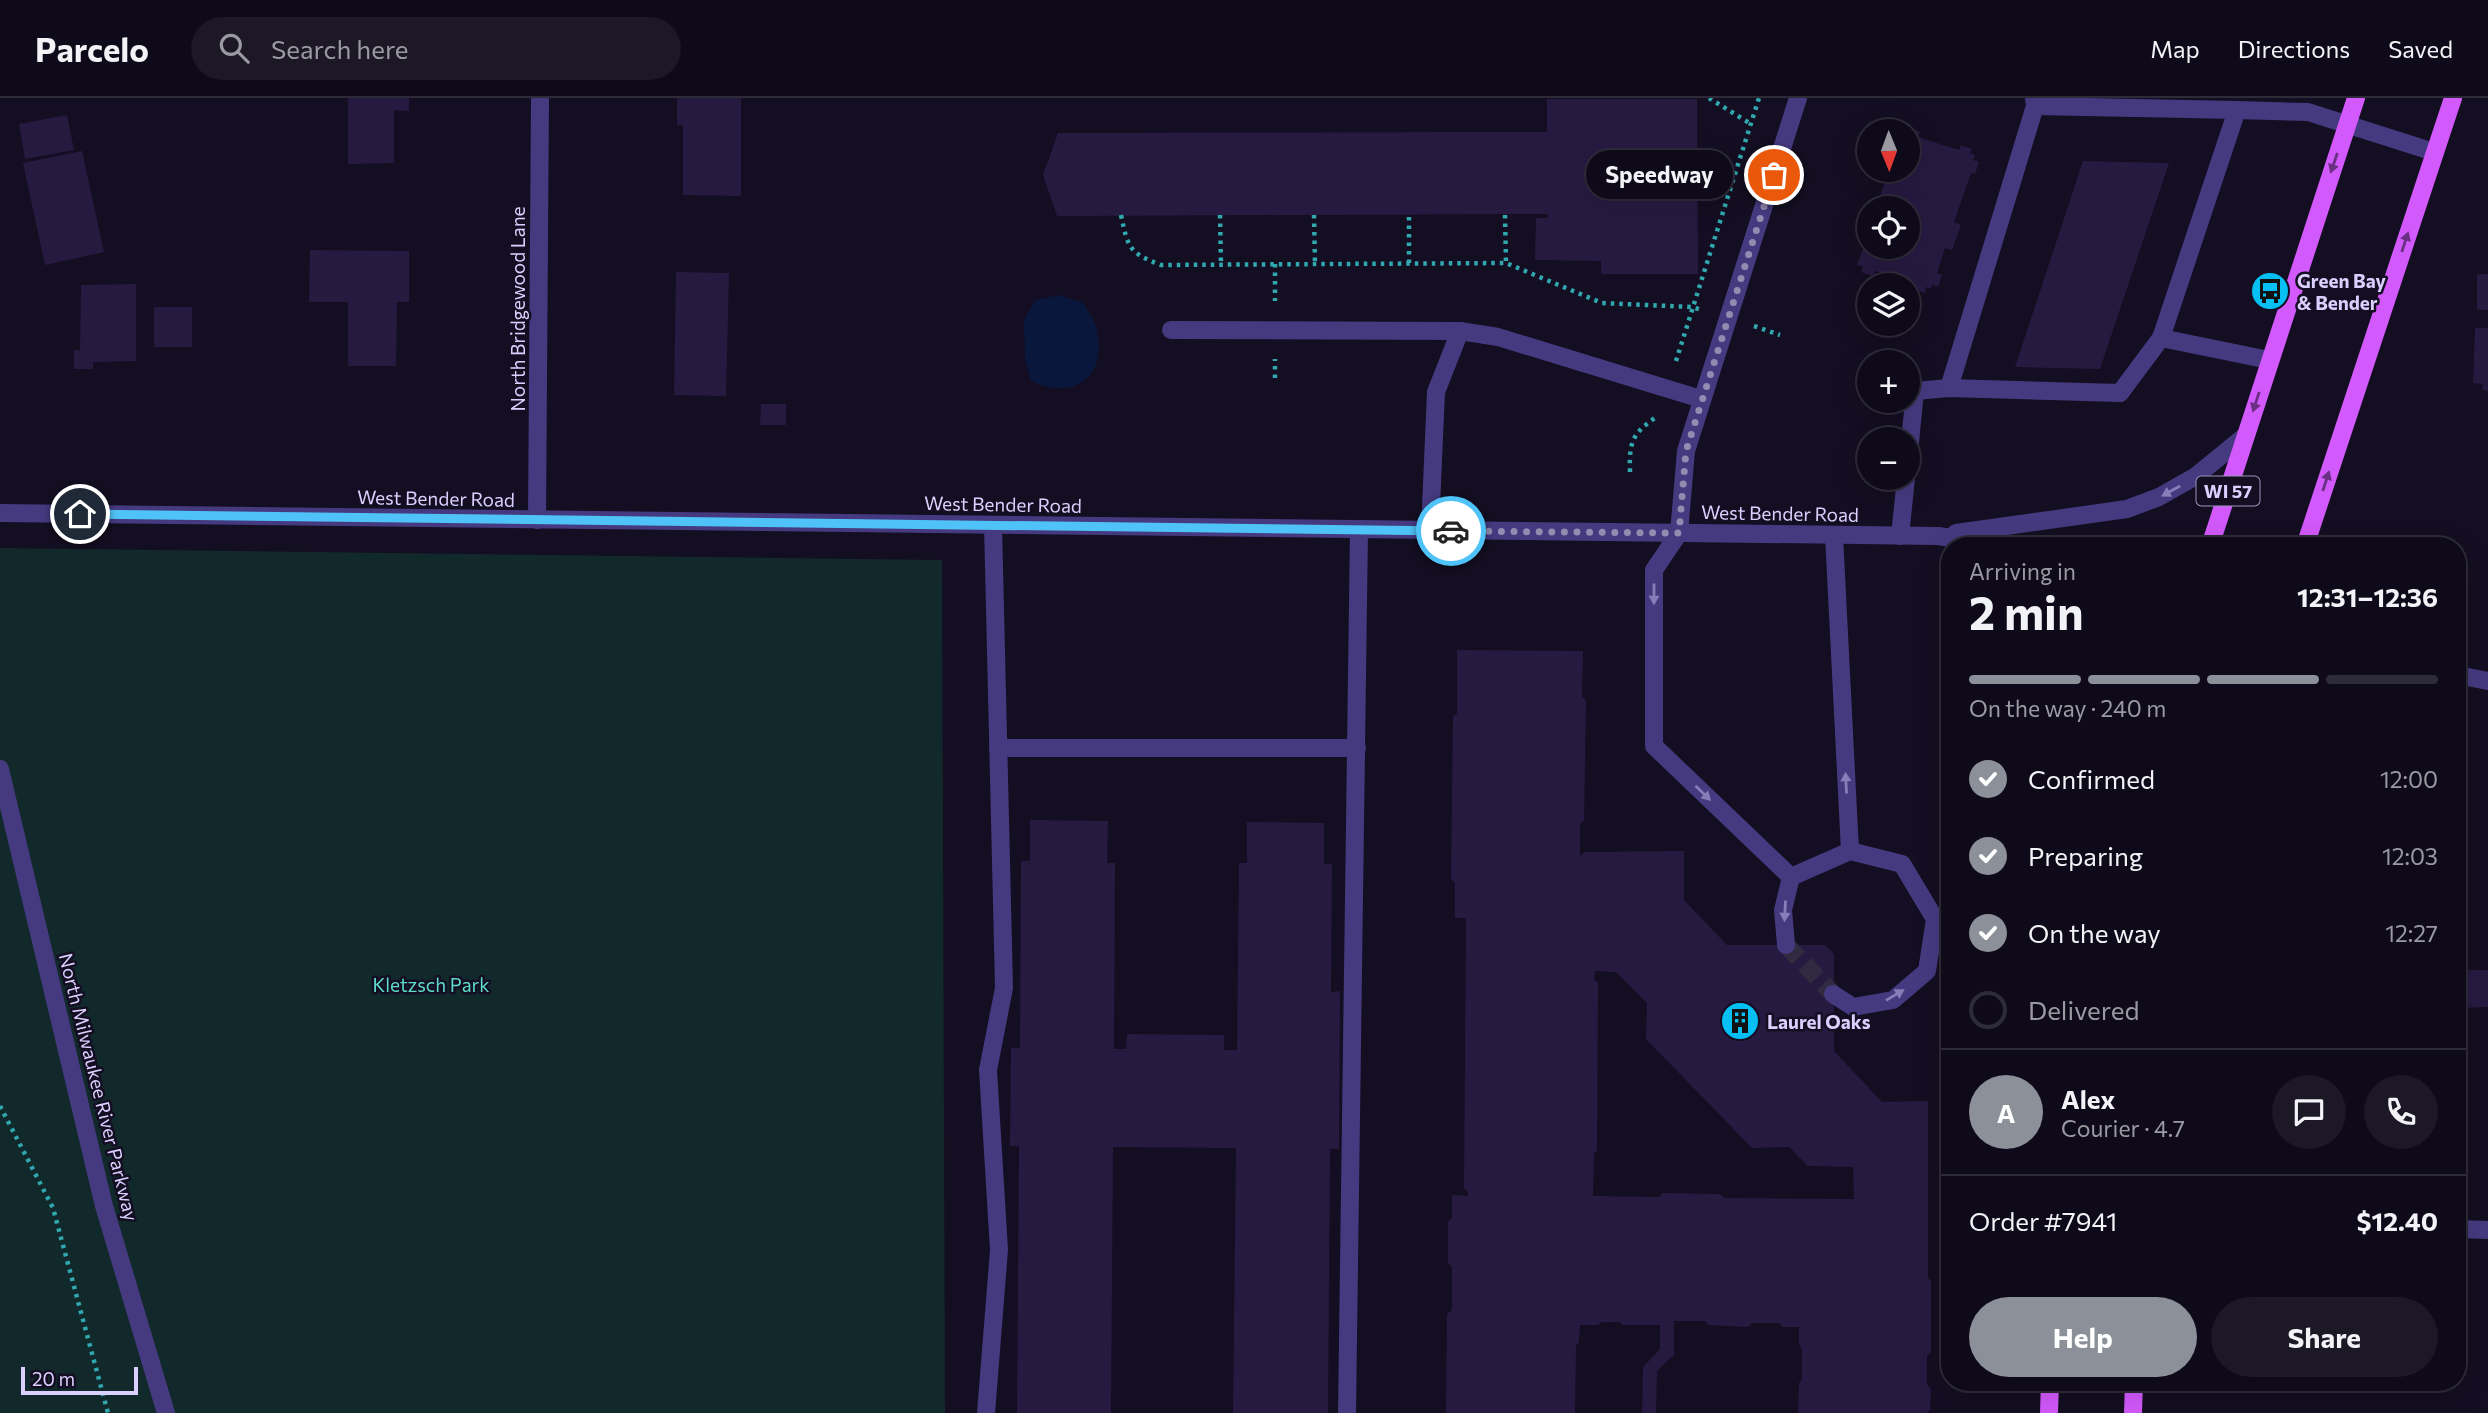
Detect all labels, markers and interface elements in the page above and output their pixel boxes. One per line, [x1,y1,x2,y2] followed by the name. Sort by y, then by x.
[191,17,681,80] search box
[35,28,149,69] text: Parcelo
[215,29,253,67] icon: search
[271,33,409,64] text: Search here
[2150,34,2200,63] text: Map
[2238,34,2350,63] text: Directions
[2388,34,2453,63] text: Saved
[1857,119,1920,182] north arrow
[1857,119,1920,490] map controls
[1744,145,1804,205] pin
[1585,150,1732,200] callout: Speedway
[2328,152,2339,173] one-way arrow
[1755,156,1793,194] icon: bag
[1605,160,1714,188] text: Speedway
[1857,196,1920,259] button: locate
[506,206,529,412] street label: North Bridgewood Lane
[2400,231,2411,252] one-way arrow
[2297,269,2386,314] place label: Green Bay & Bender
[2249,270,2291,312] bus stop icon: Green Bay & Bender
[1857,273,1920,336] button: layers
[1857,350,1920,413] button: +
[2250,392,2261,413] one-way arrow
[1857,427,1920,490] button: −
[2321,471,2332,492] one-way arrow
[2196,477,2260,506] road number: WI 57
[50,484,110,544] pin
[2160,484,2180,496] one-way arrow
[357,485,515,511] street label: West Bender Road
[924,491,1082,517] street label: West Bender Road
[61,495,99,533] icon: home
[1416,496,1486,566] courier
[1701,500,1859,526] street label: West Bender Road
[1432,512,1470,550] icon: car
[1969,557,2076,585] text: Arriving in
[2297,581,2438,612] text: 12:31–12:36
[1648,583,1660,605] one-way arrow
[1969,583,2084,639] text: 2 min
[1969,694,2166,722] text: On the way · 240 m
[1969,760,2007,798] icon: check
[2028,763,2155,794] text: Confirmed
[2380,765,2438,793] text: 12:00
[1841,772,1852,794] one-way arrow
[1694,785,1712,801] one-way arrow
[1969,837,2007,875] icon: check
[2028,840,2143,871] text: Preparing
[2382,842,2438,870] text: 12:03
[1779,900,1790,922] one-way arrow
[1969,914,2007,952] icon: check
[2028,917,2161,948] text: On the way
[2385,919,2438,947] text: 12:27
[55,951,143,1223] street label: North Milwaukee River Parkway
[372,973,490,996] park label: Kletzsch Park
[1886,989,1905,1001] one-way arrow
[2028,994,2139,1025] text: Delivered
[1719,1000,1761,1042] building icon: Laurel Oaks
[1767,1010,1871,1033] place label: Laurel Oaks
[2272,1075,2346,1149] button: chat
[2364,1075,2438,1149] button: phone
[2061,1083,2115,1114] text: Alex
[1997,1097,2015,1128] text: A
[2061,1114,2185,1142] text: Courier · 4.7
[1969,1205,2117,1236] text: Order #7941
[2357,1205,2438,1236] text: $12.40
[1969,1297,2197,1377] button: Help
[2211,1297,2438,1377] button: Share
[21,1364,138,1396] scale bar
[32,1367,75,1390] text: 20 m

